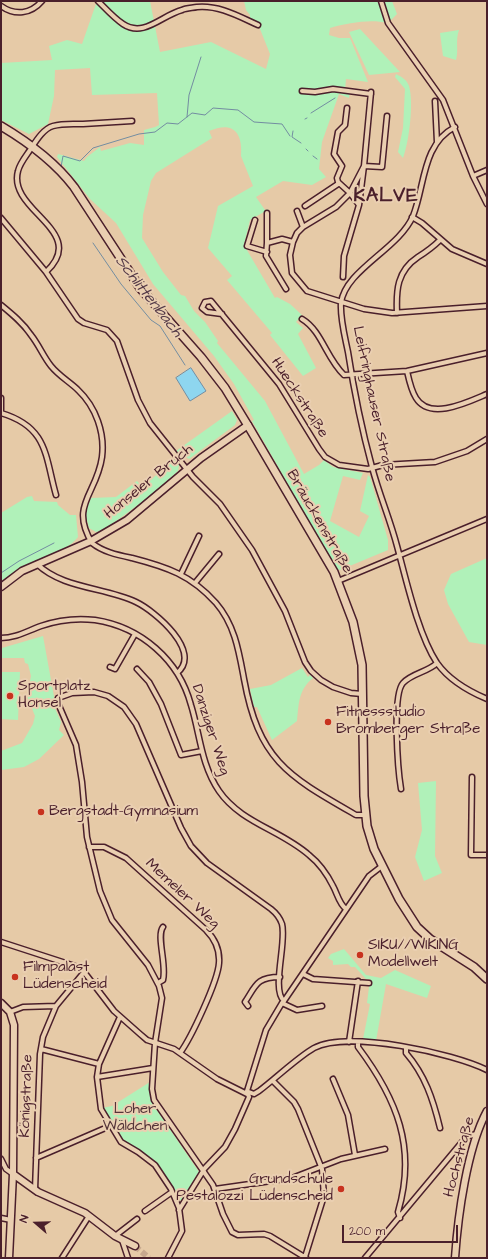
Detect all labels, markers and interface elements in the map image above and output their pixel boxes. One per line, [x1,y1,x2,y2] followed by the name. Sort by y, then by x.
[354,186,418,208] district label: KALVE
[110,252,186,342] water label: Schlittenbach
[348,325,398,483] street label: Leifringhauser Straße
[266,355,332,441] street label: Hueckstraße
[101,441,197,523] street label: Honseler Bruch
[282,467,356,577] street label: Bräuckenstraße
[18,678,91,713] place label: Sportplatz Honsel
[187,682,233,778] street label: Danziger Weg
[5,691,15,701] marker: Sportplatz Honsel
[336,704,480,739] place label: Fitnessstudio Bromberger Straße
[323,717,333,727] marker: Fitnessstudio Bromberger Straße
[49,803,198,821] place label: Bergstadt-Gymnasium
[36,807,46,817] marker: Bergstadt-Gymnasium
[141,855,223,933] street label: Memeler Weg
[368,937,459,972] place label: SIKU//WIKING Modellwelt
[355,950,365,960] marker: SIKU//WIKING Modellwelt
[23,959,107,994] place label: Filmpalast Lüdenscheid
[10,972,20,982] marker: Filmpalast Lüdenscheid
[17,1054,37,1138] street label: Königstraße
[103,1101,167,1136] park label: Loher Wäldchen
[441,1115,479,1199] street label: Hochstraße
[176,1171,333,1206] place label: Grundschule Pestalozzi Lüdenscheid
[336,1184,346,1194] marker: Grundschule Pestalozzi Lüdenscheid
[16,1203,56,1243] north arrow
[16,1213,32,1225] text: N
[344,1217,460,1243] scale bar
[349,1223,385,1240] text: 200 m

